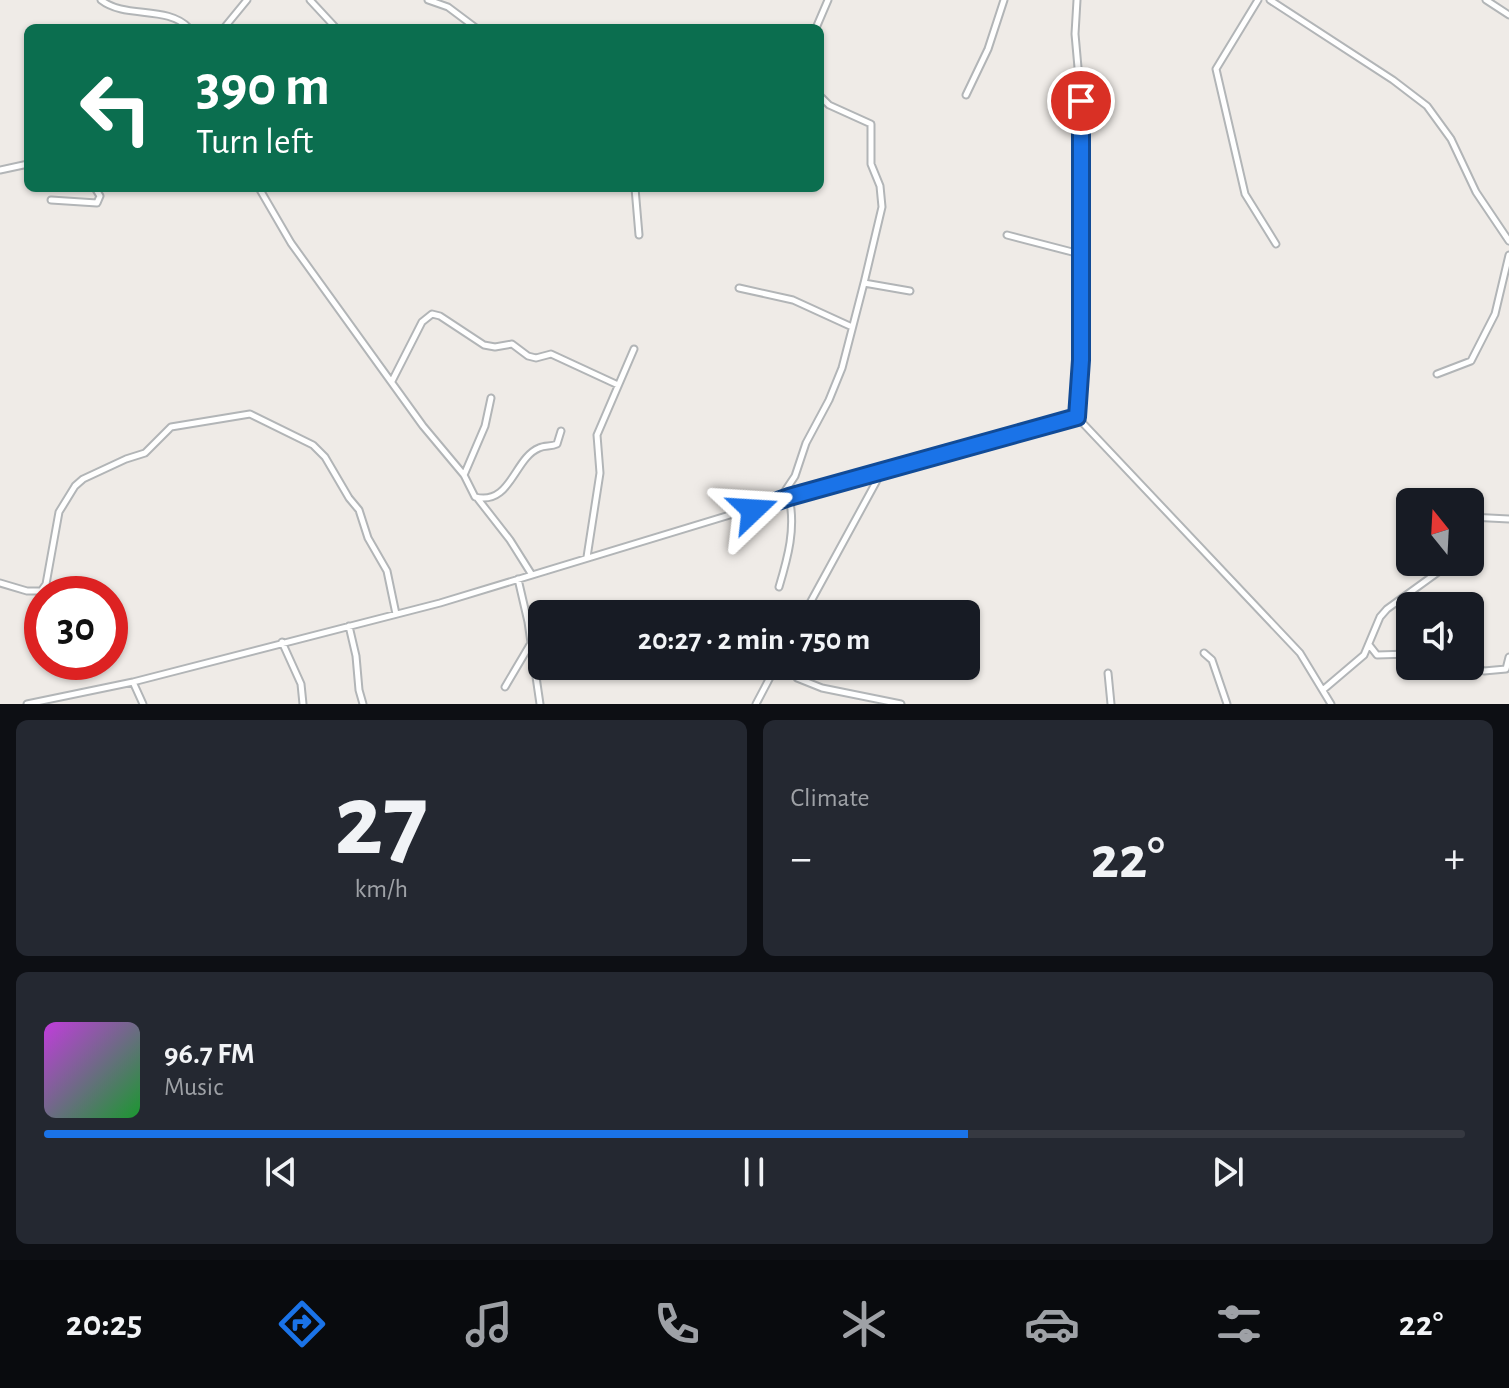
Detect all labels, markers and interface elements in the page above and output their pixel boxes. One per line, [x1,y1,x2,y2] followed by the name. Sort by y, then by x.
[64,56,168,160] icon: left
[196,59,330,115] text: 390 m
[1047,67,1115,135] pin
[1059,79,1103,123] icon: arrive
[196,124,313,160] text: Turn left
[711,468,795,552] position arrow
[1396,488,1484,576] north arrow
[1396,488,1484,680] map controls
[24,576,128,680] speed limit sign: 30
[1396,592,1484,680] button: sound
[638,625,870,655] text: 20:27 · 2 min · 750 m
[334,770,428,874] text: 27
[791,785,869,811] text: Climate
[1091,829,1165,889] text: 22°
[791,837,812,881] text: −
[1444,837,1465,881] text: +
[354,876,408,902] text: km/h
[164,1039,255,1069] text: 96.7 FM
[164,1074,223,1100] text: Music
[259,1150,303,1194] icon: previous
[732,1150,776,1194] icon: pause
[1206,1150,1250,1194] icon: next
[274,1296,330,1352] icon: directions
[461,1296,517,1352] icon: music
[649,1296,705,1352] icon: phone
[836,1296,892,1352] icon: climate
[1024,1296,1080,1352] icon: car
[1211,1296,1267,1352] icon: filters
[66,1306,142,1342] text: 20:25
[1399,1306,1443,1342] text: 22°

